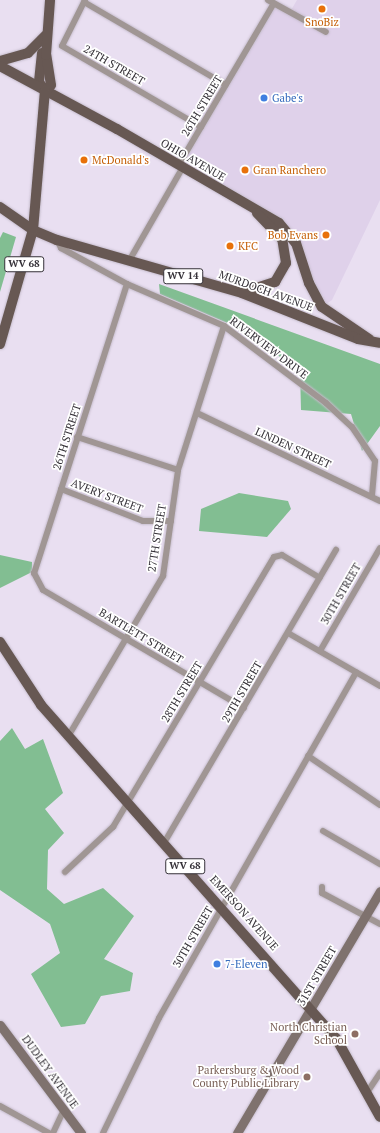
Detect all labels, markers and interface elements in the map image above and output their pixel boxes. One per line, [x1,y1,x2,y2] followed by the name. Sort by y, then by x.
[317,4,327,14] marker: SnoBiz
[305,15,339,29] place label: SnoBiz
[81,42,147,88] street label: 24TH STREET
[179,73,225,139] street label: 26TH STREET
[272,91,303,105] place label: Gabe's
[259,93,269,103] marker: Gabe's
[158,136,228,184] street label: OHIO AVENUE
[92,153,149,167] place label: McDonald's
[79,155,89,165] marker: McDonald's
[253,163,326,177] place label: Gran Ranchero
[240,165,250,175] marker: Gran Ranchero
[268,228,318,242] place label: Bob Evans
[321,230,331,240] marker: Bob Evans
[238,239,258,253] place label: KFC
[225,241,235,251] marker: KFC
[4,256,44,272] road number: WV 68
[163,268,203,284] road number: WV 14
[217,268,315,314] street label: MURDOCH AVENUE
[227,314,311,382] street label: RIVERVIEW DRIVE
[50,402,84,472] street label: 26TH STREET
[253,425,333,471] street label: LINDEN STREET
[69,476,145,516] street label: AVERY STREET
[145,503,169,573] street label: 27TH STREET
[318,561,364,627] street label: 30TH STREET
[97,606,185,666] street label: BARTLETT STREET
[159,659,205,725] street label: 28TH STREET
[219,659,265,725] street label: 29TH STREET
[165,858,205,874] road number: WV 68
[207,873,281,953] street label: EMERSON AVENUE
[170,904,216,970] street label: 30TH STREET
[295,944,339,1008] street label: 31ST STREET
[225,957,267,971] place label: 7-Eleven
[212,959,222,969] marker: 7-Eleven
[270,1021,347,1047] place label: North Christian School
[350,1029,360,1039] marker: North Christian School
[19,1033,81,1111] street label: DUDLEY AVENUE
[193,1064,299,1090] place label: Parkersburg & Wood County Public Library
[302,1072,312,1082] marker: Parkersburg & Wood County Public Library

